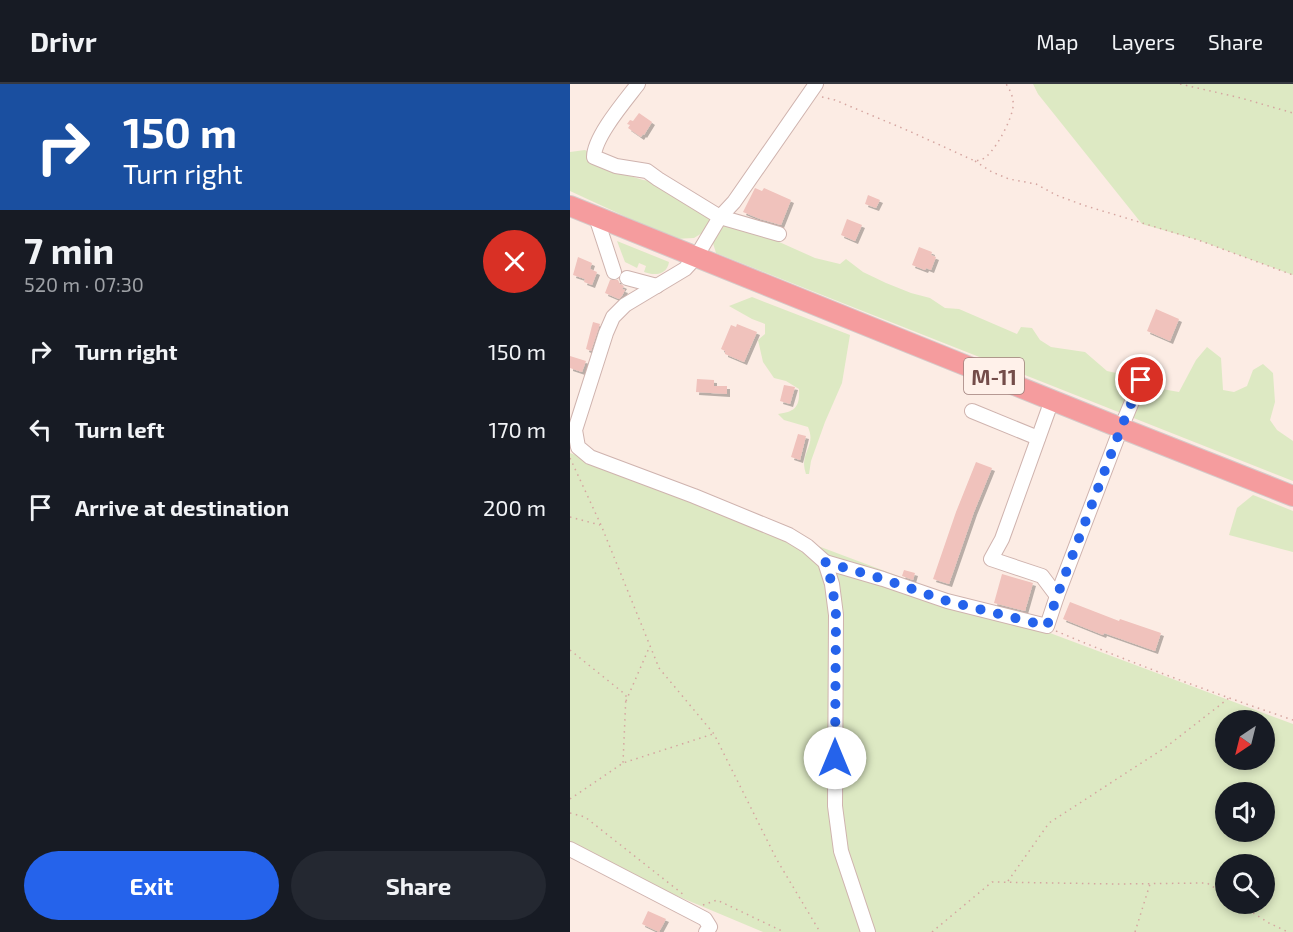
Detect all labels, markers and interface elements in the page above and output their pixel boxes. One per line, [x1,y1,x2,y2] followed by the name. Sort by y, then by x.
[30,24,97,58] text: Drivr
[1036,29,1078,54] text: Map
[1111,29,1175,54] text: Layers
[1208,29,1263,54] text: Share
[123,106,237,156] text: 150 m
[24,108,102,186] icon: right
[123,157,243,189] text: Turn right
[24,228,114,271] text: 7 min
[483,230,546,293] button: close
[24,272,144,296] text: 520 m · 07:30
[24,335,57,368] icon: right
[75,338,177,364] text: Turn right
[488,338,546,364] text: 150 m
[1115,354,1166,405] pin
[964,358,1024,394] road number: М-11
[1124,363,1157,396] icon: arrive
[24,413,57,446] icon: left
[75,416,164,442] text: Turn left
[489,416,546,442] text: 170 m
[24,491,57,524] icon: arrive
[75,494,289,520] text: Arrive at destination
[483,494,546,520] text: 200 m
[1215,710,1275,770] north arrow
[1215,710,1275,914] map controls
[803,726,867,790] position arrow
[1215,782,1275,842] button: sound
[24,851,279,920] button: Exit
[291,851,546,920] button: Share
[1215,854,1275,914] button: search

